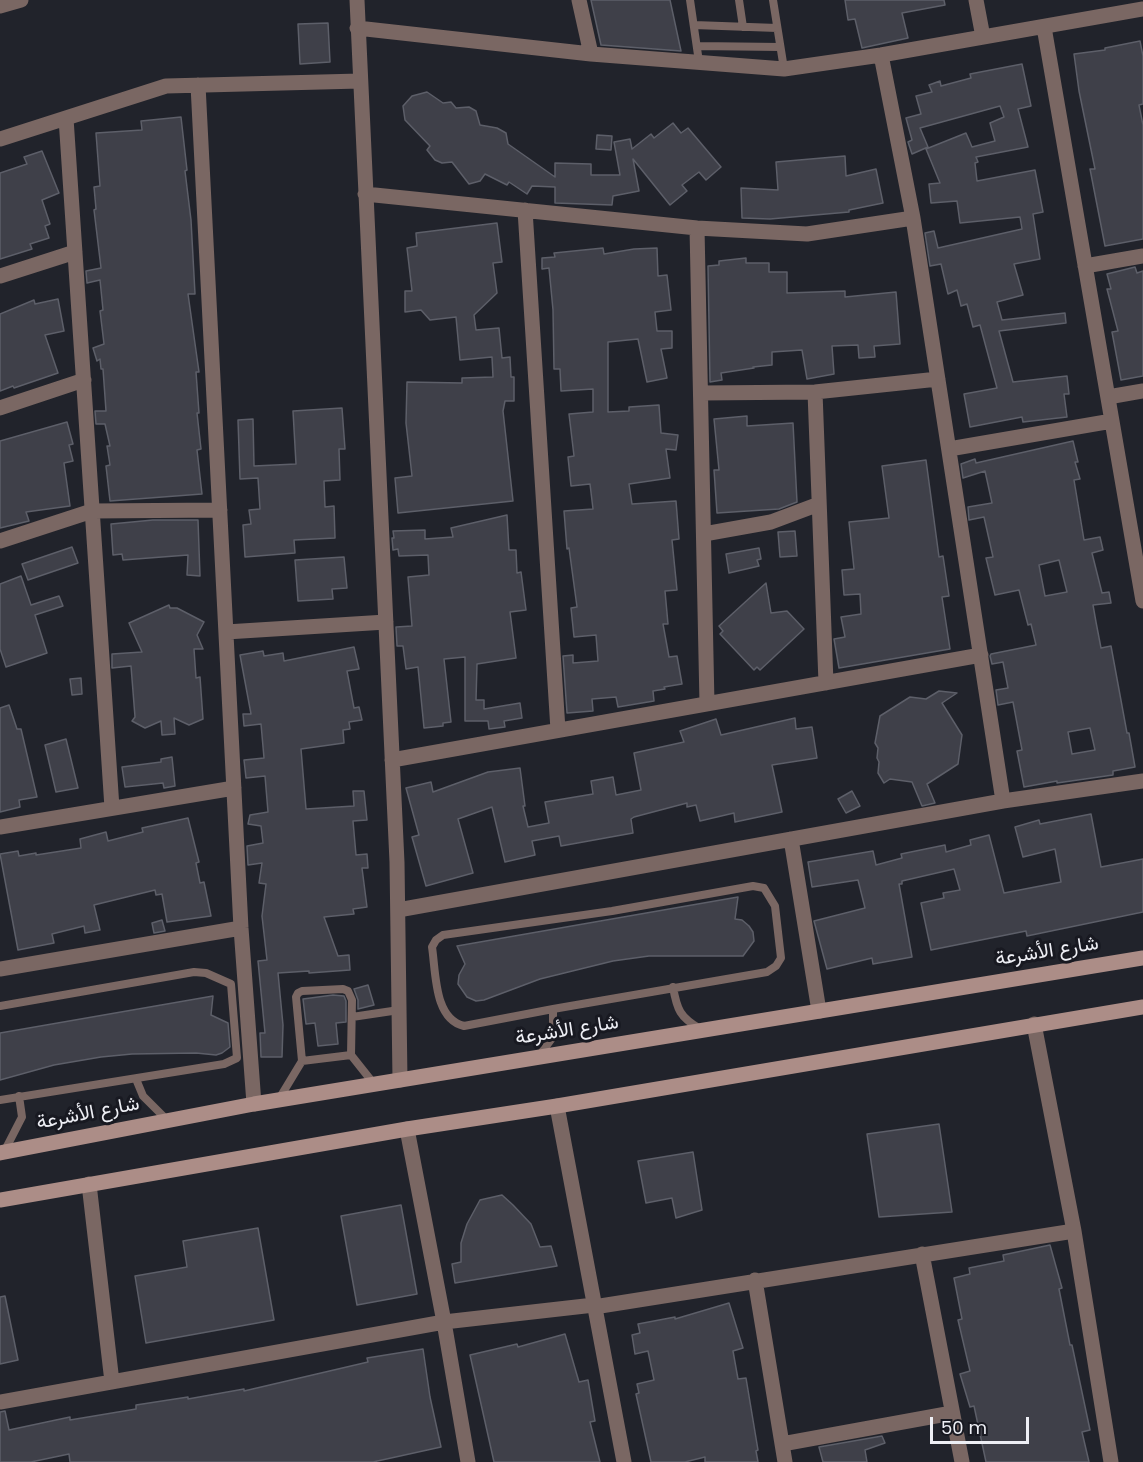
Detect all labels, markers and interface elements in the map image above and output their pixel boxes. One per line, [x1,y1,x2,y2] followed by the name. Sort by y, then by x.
[994,932,1100,972] street label: شارع الأشرعة
[514,1011,620,1051] street label: شارع الأشرعة
[35,1092,141,1136] street label: شارع الأشرعة
[933,1405,1032,1443] scale bar
[941,1415,987,1440] text: 50 m

